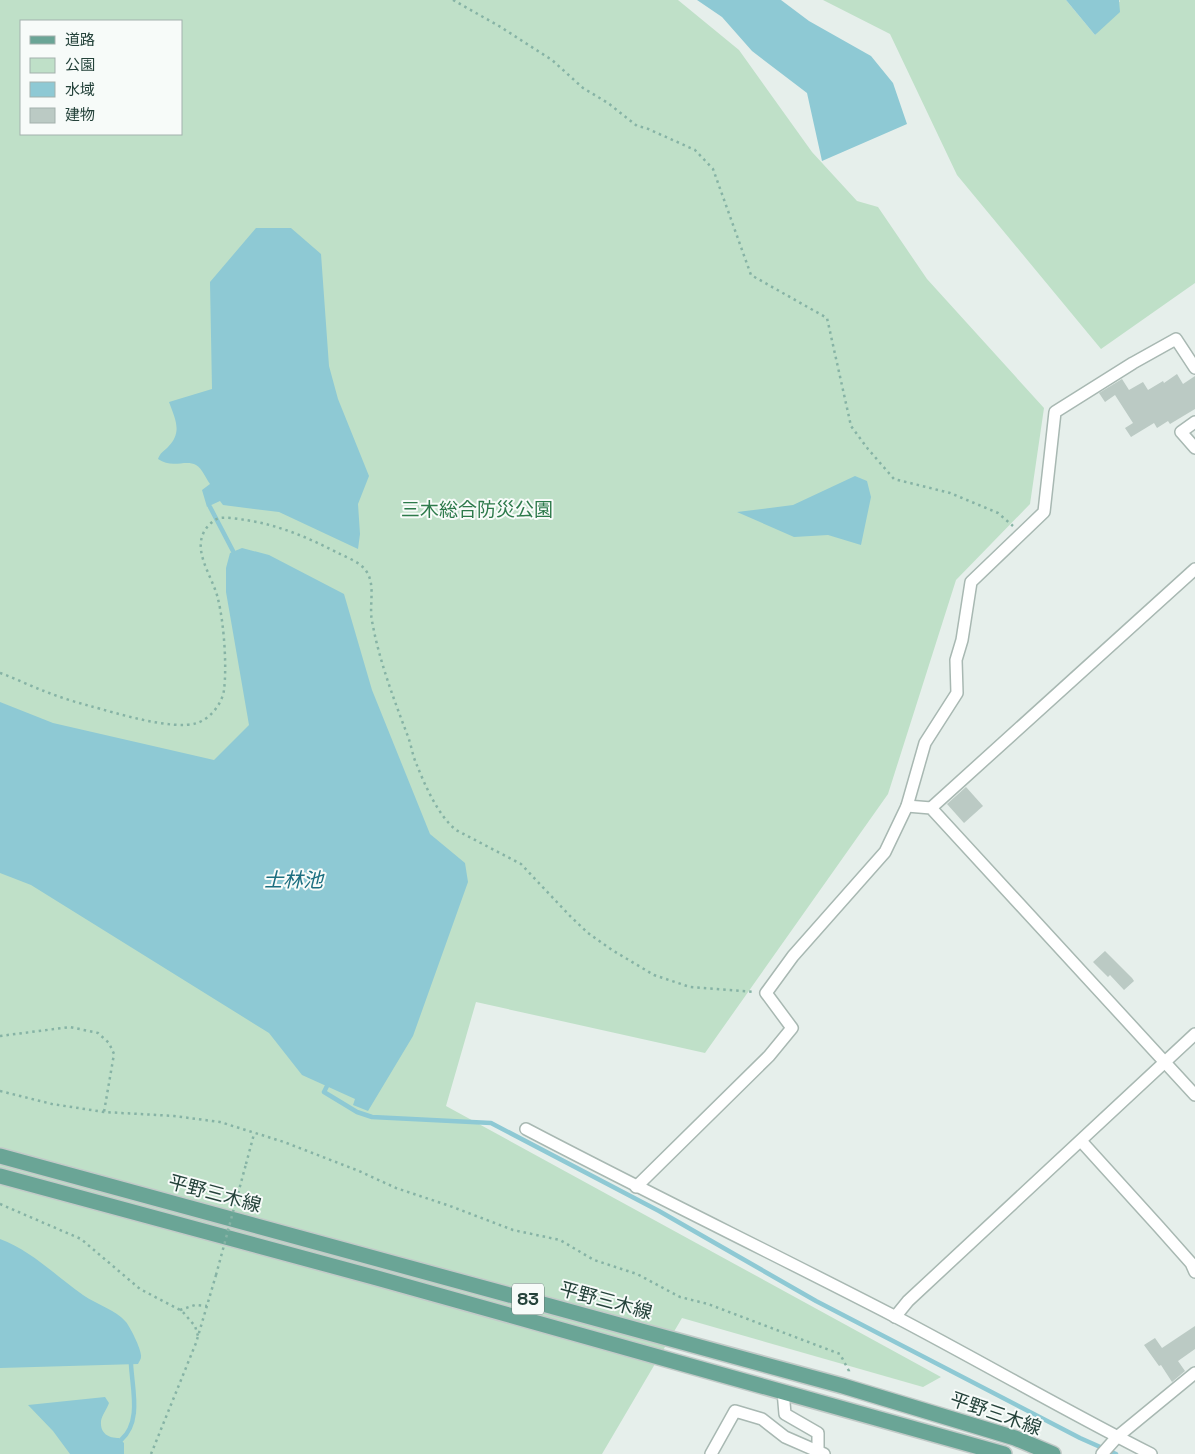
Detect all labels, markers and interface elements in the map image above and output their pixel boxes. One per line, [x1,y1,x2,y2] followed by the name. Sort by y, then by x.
[20,20,182,135] legend
[65,30,95,49] text: 道路
[65,55,95,74] text: 公園
[65,80,95,99] text: 水域
[65,105,95,124] text: 建物
[401,497,553,522] park label: 三木総合防災公園
[263,867,325,893] water label: 士林池
[166,1169,264,1218] street label: 平野三木線
[557,1276,655,1325] street label: 平野三木線
[512,1284,544,1315] road number: 83
[947,1386,1045,1441] street label: 平野三木線

